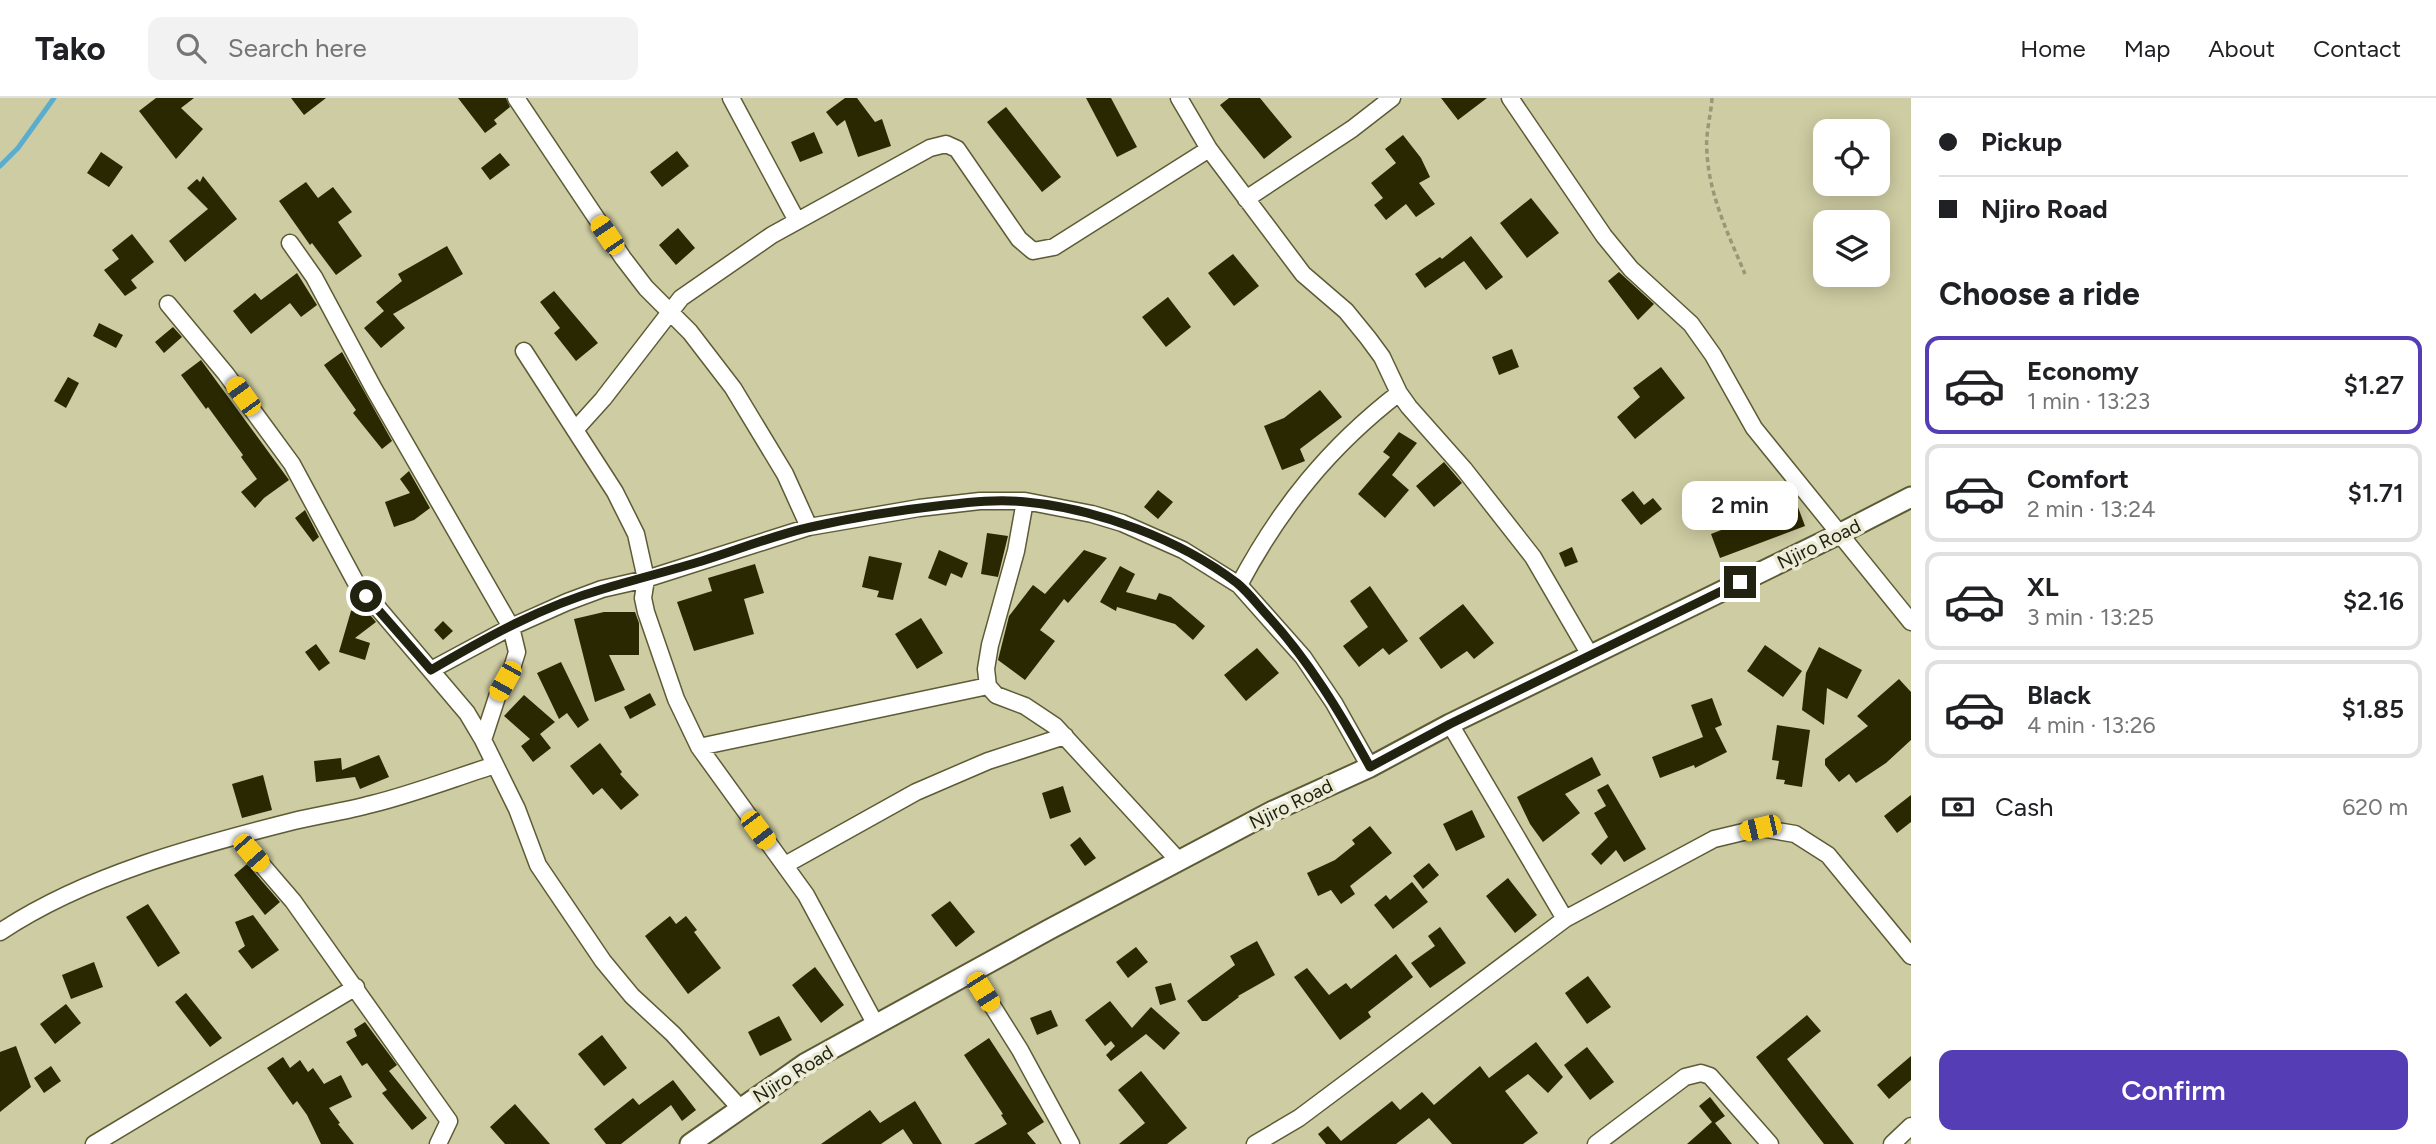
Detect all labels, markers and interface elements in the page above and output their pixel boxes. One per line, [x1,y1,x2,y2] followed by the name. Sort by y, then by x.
[148,17,638,80] search box
[35,29,106,68] text: Tako
[172,29,210,67] icon: search
[228,32,367,64] text: Search here
[2020,34,2086,63] text: Home
[2124,34,2170,63] text: Map
[2208,34,2275,63] text: About
[2313,34,2401,63] text: Contact
[1813,119,1890,287] map controls
[1813,119,1890,196] button: locate
[1981,126,2062,158] text: Pickup
[1981,193,2108,225] text: Njiro Road
[1813,210,1890,287] button: layers
[587,212,628,258] car
[1939,275,2140,313] text: Choose a ride
[1943,354,2006,417] icon: car
[2027,355,2139,387] text: Economy
[2343,369,2404,401] text: $1.27
[223,373,264,419] car
[2027,387,2150,415] text: 1 min · 13:23
[1943,462,2006,525] icon: car
[2027,463,2129,495] text: Comfort
[2347,477,2404,509] text: $1.71
[1682,480,1798,530] callout: 2 min
[1711,491,1769,519] text: 2 min
[2027,495,2155,523] text: 2 min · 13:24
[1773,514,1865,574] street label: Njiro Road
[1724,566,1756,598] route end
[1943,570,2006,633] icon: car
[2027,571,2059,603] text: XL
[350,580,382,612] route start
[2343,585,2404,617] text: $2.16
[2027,603,2154,631] text: 3 min · 13:25
[486,658,525,704] car
[1943,678,2006,741] icon: car
[2027,679,2091,711] text: Black
[2342,693,2404,725] text: $1.85
[2027,711,2156,739] text: 4 min · 13:26
[1245,774,1337,834] street label: Njiro Road
[1939,788,1977,826] icon: cash
[1995,791,2054,823] text: Cash
[2342,793,2408,821] text: 620 m
[737,807,780,853] car
[1738,813,1783,843] car
[230,830,273,876] car
[963,969,1004,1015] car
[749,1040,837,1108] street label: Njiro Road
[1939,1050,2408,1130] button: Confirm

